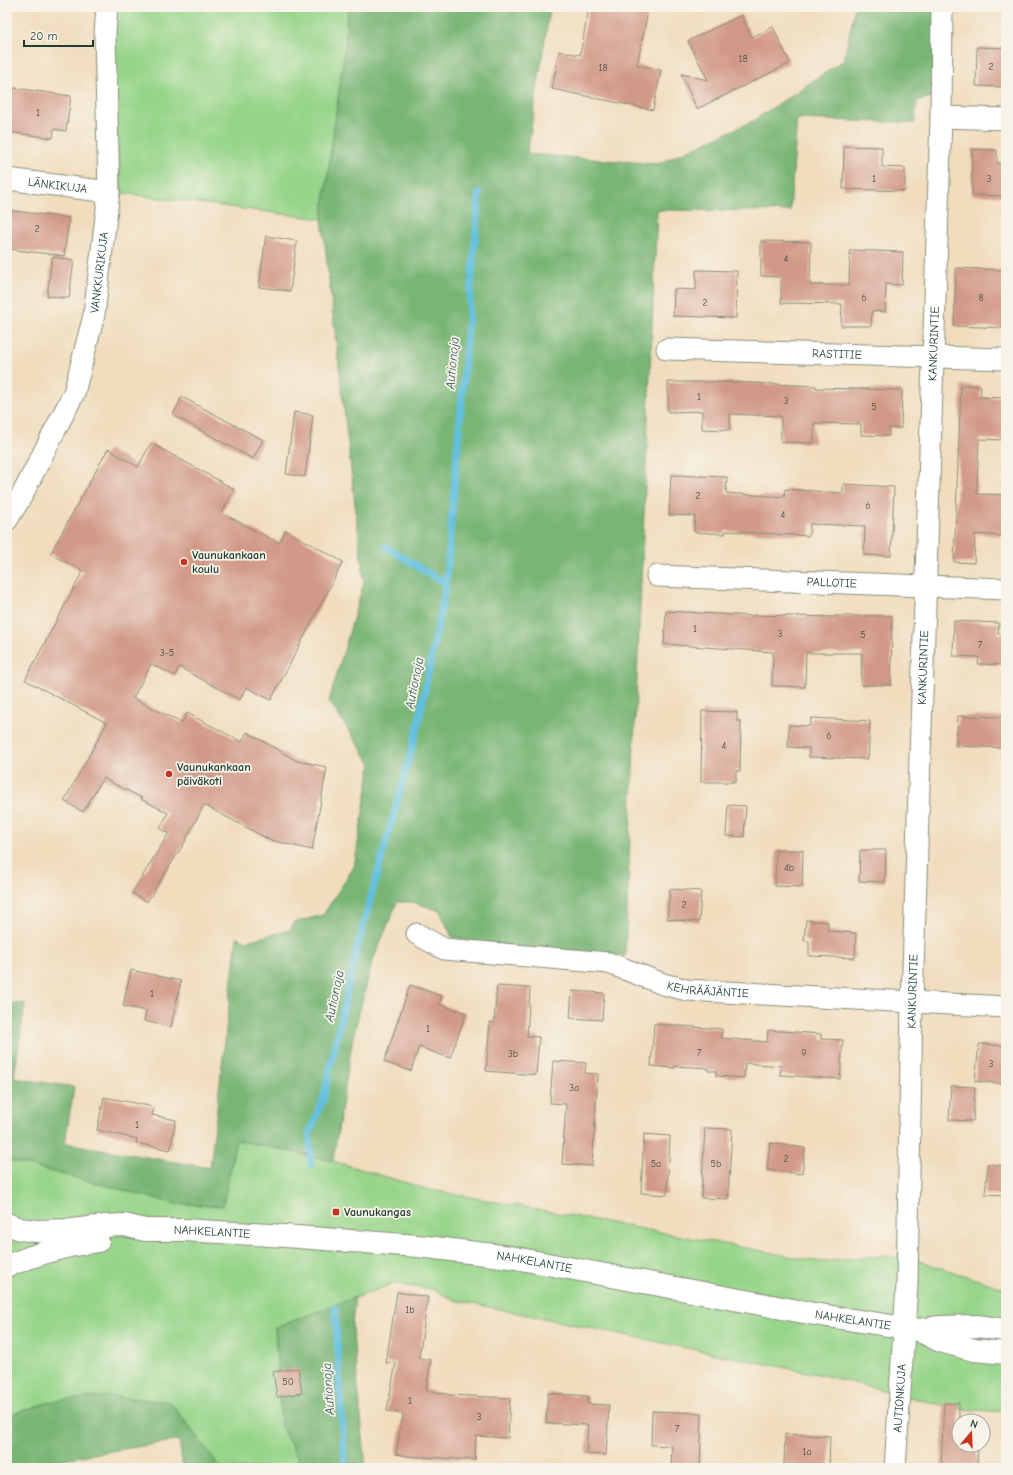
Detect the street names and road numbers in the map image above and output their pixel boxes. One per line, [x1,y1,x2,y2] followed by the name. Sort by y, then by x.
[27,175,88,196] street label: LÄNKIKUJA
[87,231,111,314] street label: VANKKURIKUJA
[925,306,942,381] street label: KANKURINTIE
[812,346,862,362] street label: RASTITIE
[807,575,857,590] street label: PALLOTIE
[915,630,931,705] street label: KANKURINTIE
[905,954,921,1029] street label: KANKURINTIE
[666,978,749,1000] street label: KEHRÄÄJÄNTIE
[174,1223,251,1241] street label: NAHKELANTIE
[496,1248,573,1276] street label: NAHKELANTIE
[814,1307,892,1333] street label: NAHKELANTIE
[890,1363,909,1433] street label: AUTIONKUJA

